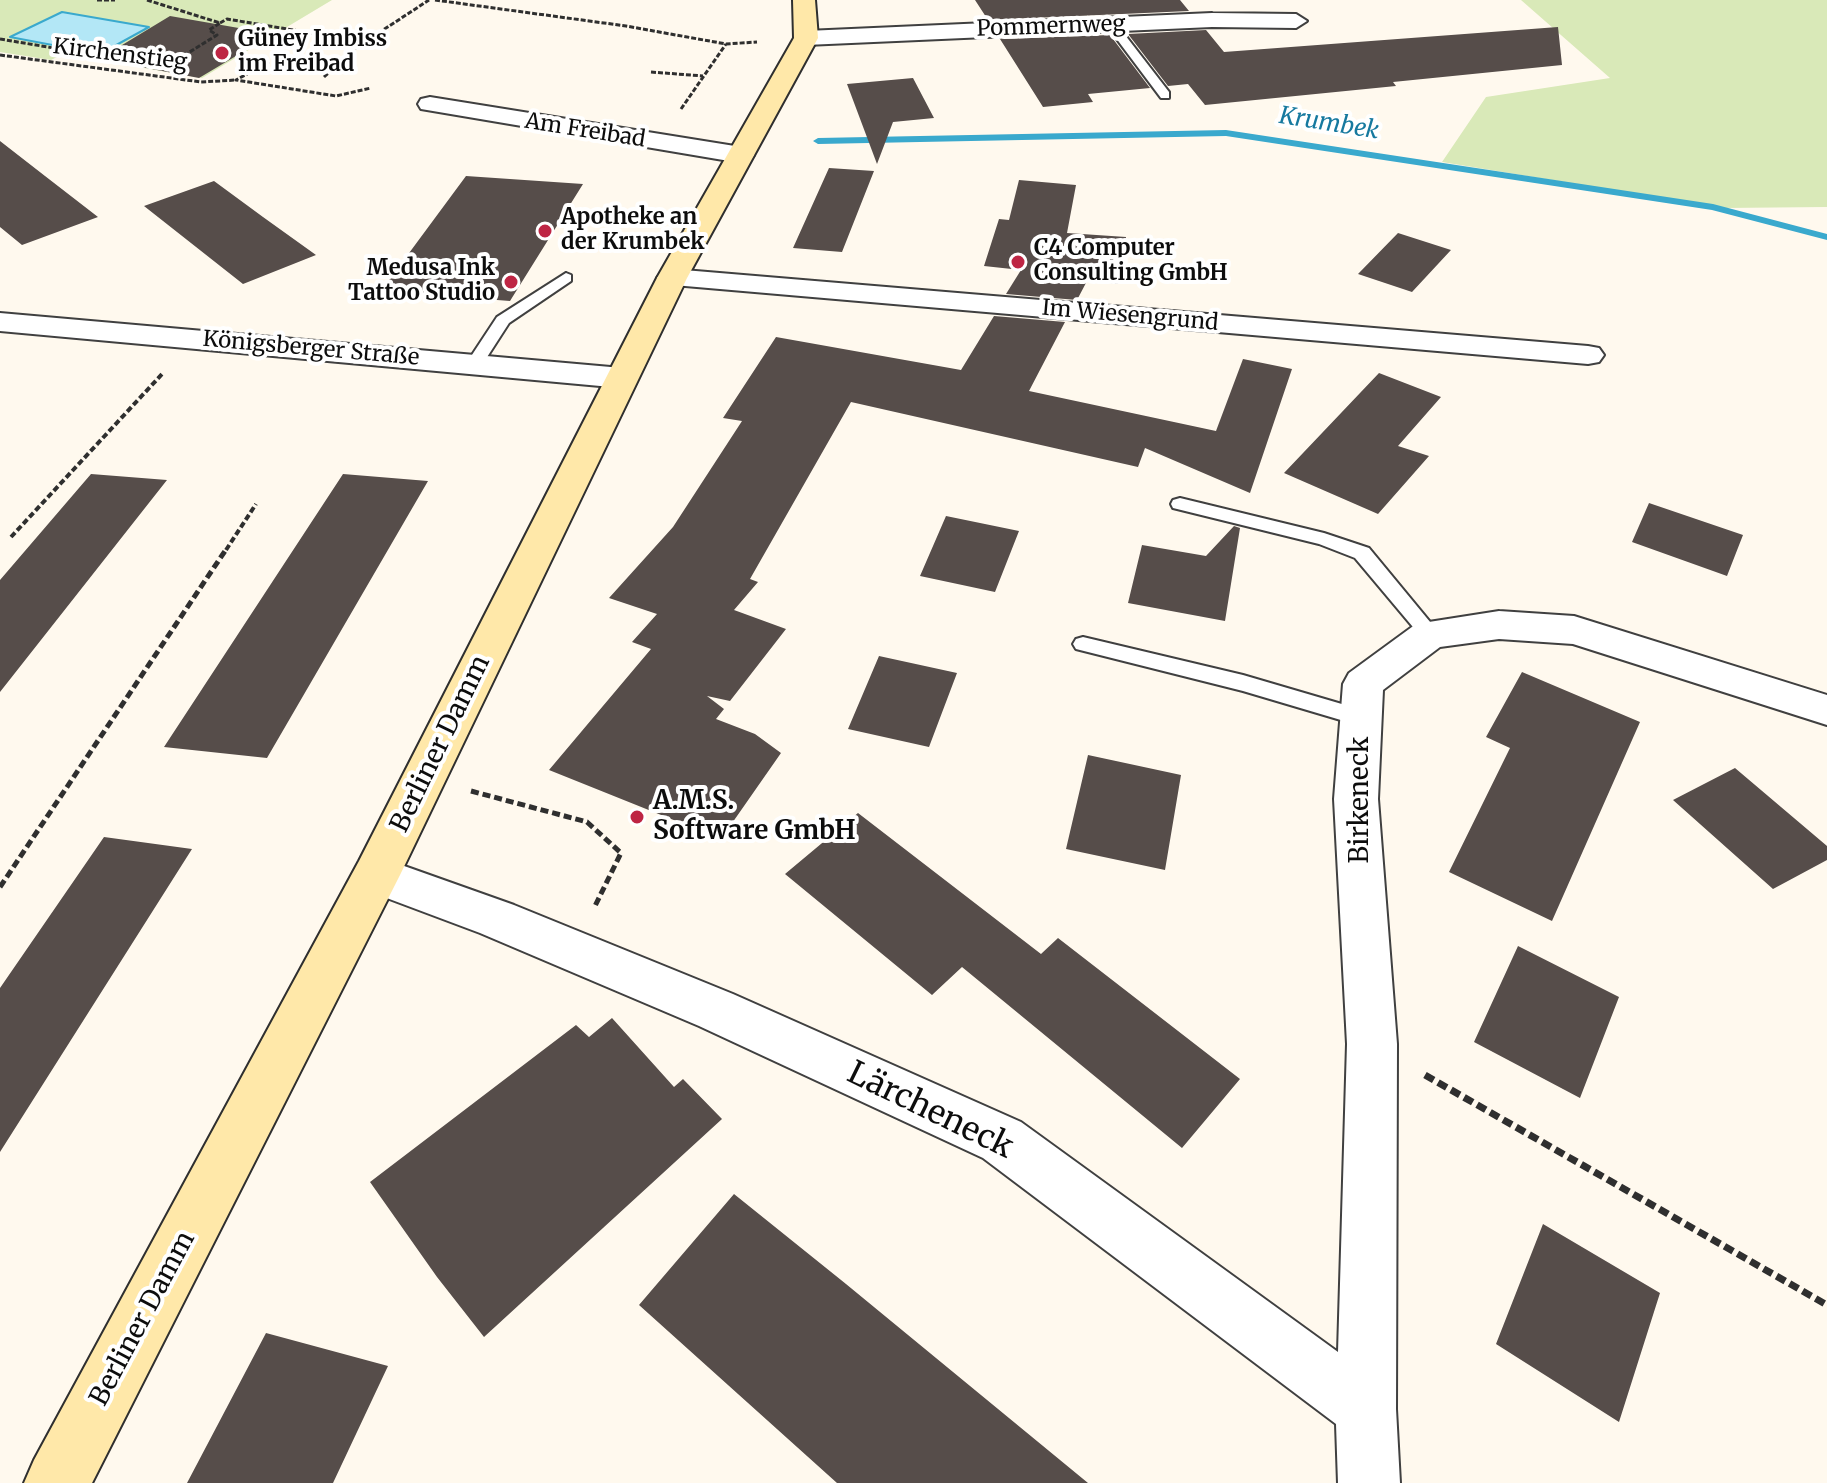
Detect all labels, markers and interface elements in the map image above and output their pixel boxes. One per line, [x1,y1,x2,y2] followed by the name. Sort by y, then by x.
[976,11,1126,43] street label: Pommernweg
[238,27,387,78] place label: Güney Imbiss im Freibad
[51,34,189,76] street label: Kirchenstieg
[213,44,231,62] marker: Güney Imbiss im Freibad
[1277,102,1381,146] water label: Krumbek
[523,108,647,154] street label: Am Freibad
[561,205,705,256] place label: Apotheke an der Krumbek
[536,222,554,240] marker: Apotheke an der Krumbek
[1034,236,1228,288] place label: C4 Computer Consulting GmbH
[1009,253,1027,271] marker: C4 Computer Consulting GmbH
[348,256,495,308] place label: Medusa Ink Tattoo Studio
[502,273,520,291] marker: Medusa Ink Tattoo Studio
[1041,295,1219,337] street label: Im Wiesengrund
[202,326,420,372] street label: Königsberger Straße
[385,650,497,838] street label: Berliner Damm
[1345,737,1377,863] street label: Birkeneck
[653,786,856,848] place label: A.M.S. Software GmbH
[628,808,646,826] marker: A.M.S. Software GmbH
[841,1054,1019,1168] street label: Lärcheneck
[84,1227,202,1411] street label: Berliner Damm

